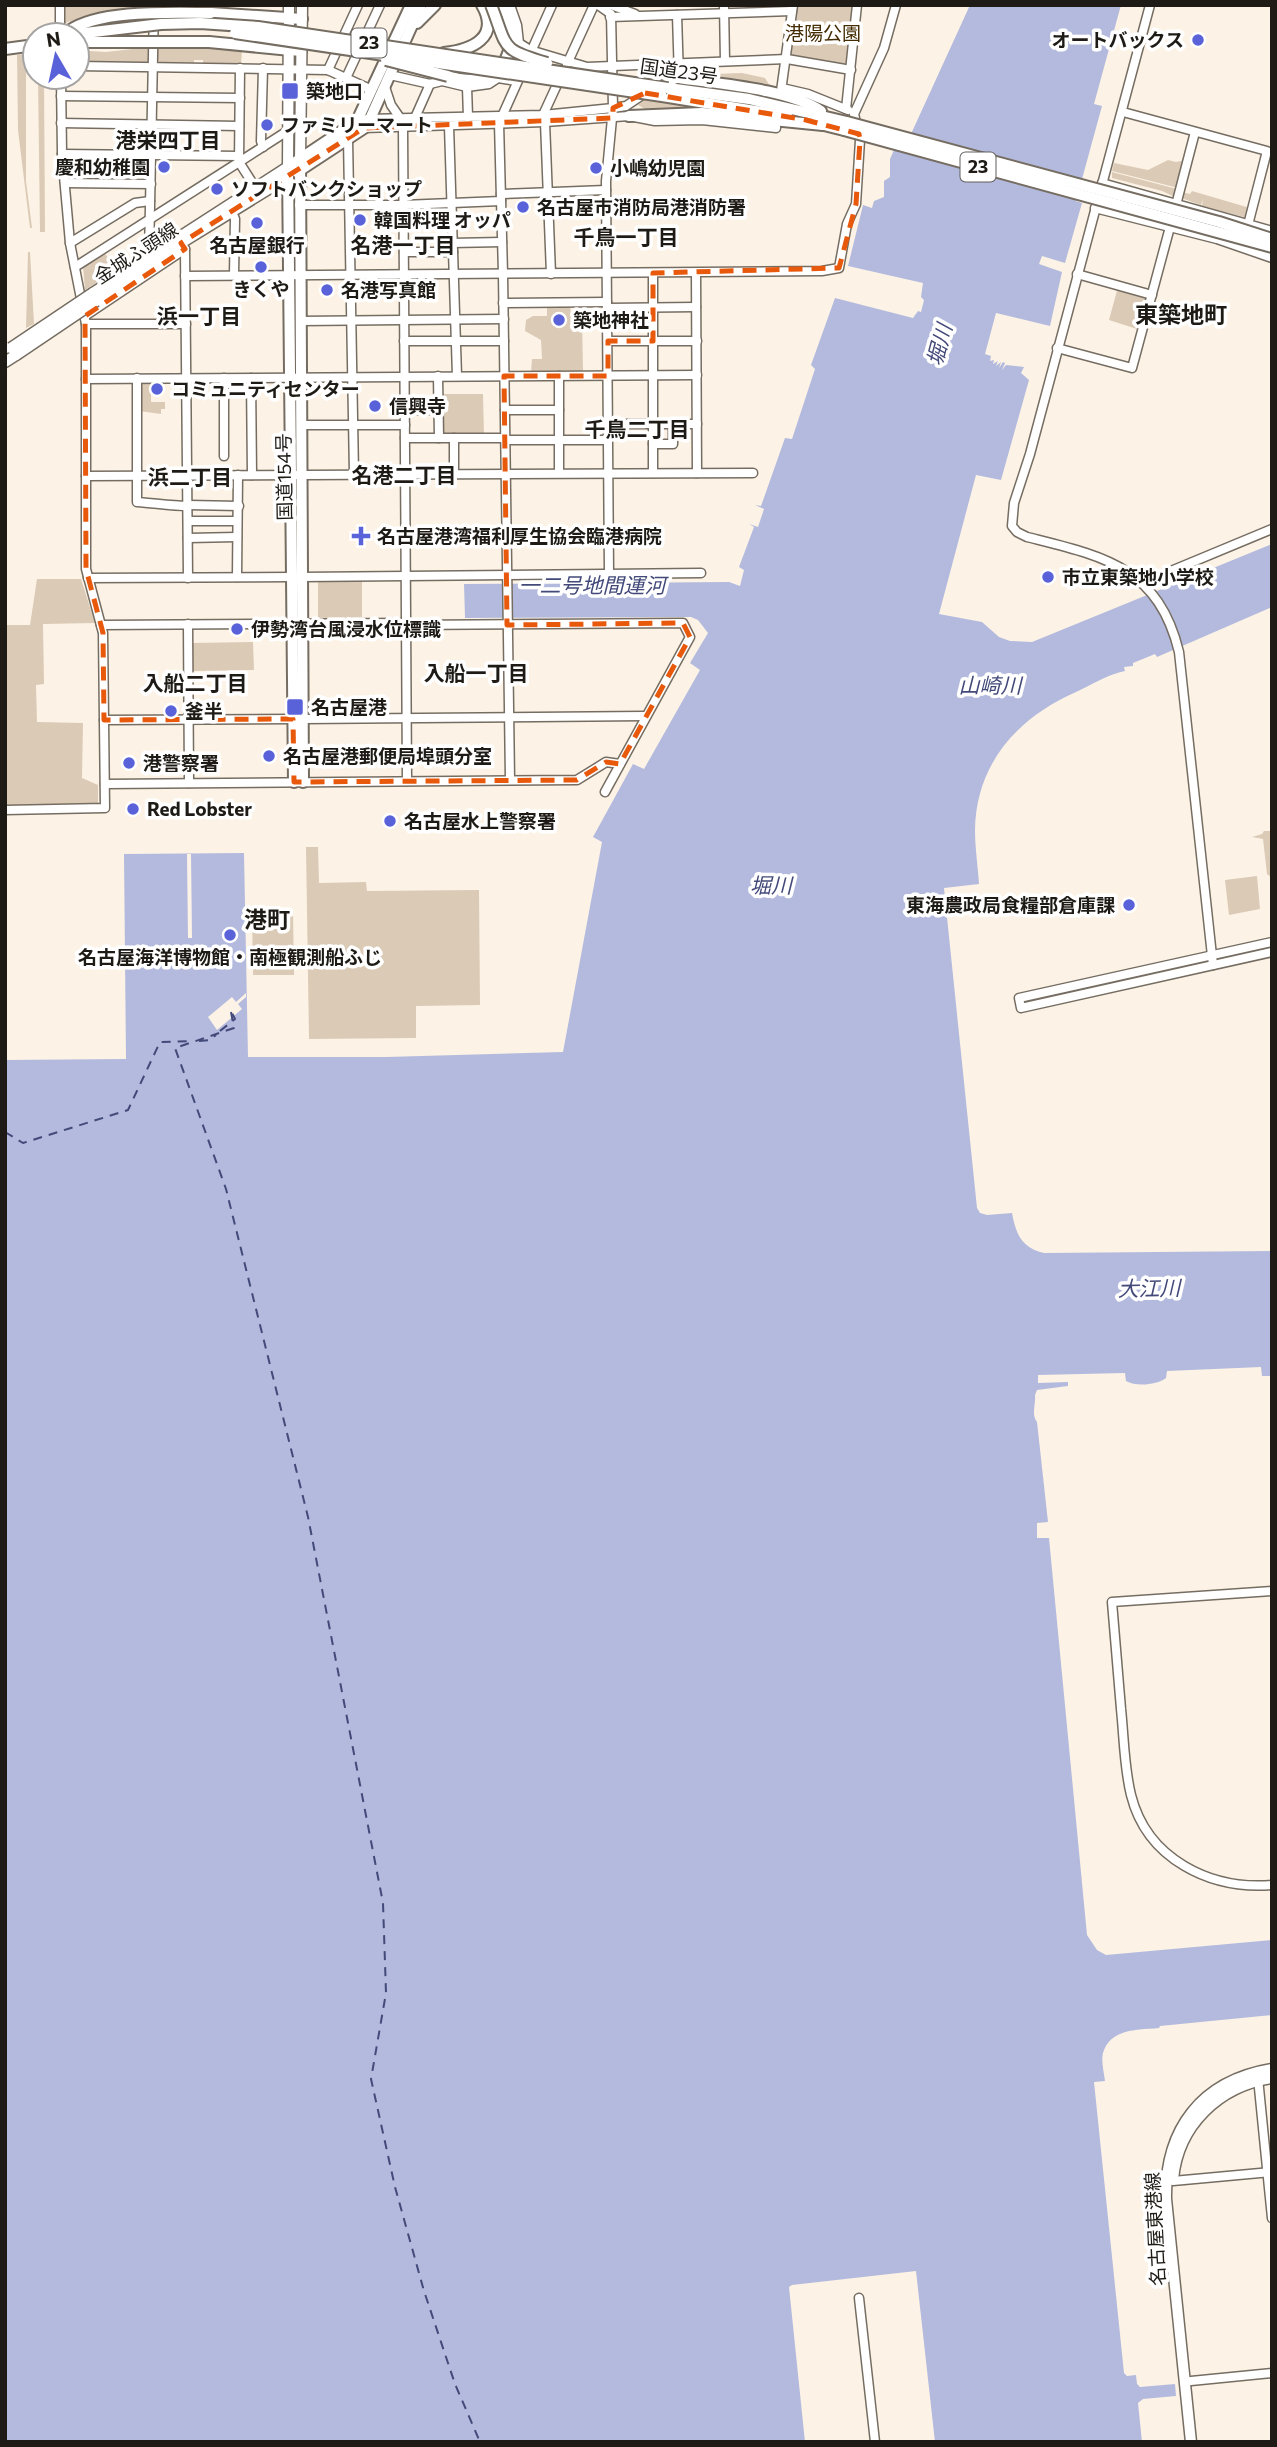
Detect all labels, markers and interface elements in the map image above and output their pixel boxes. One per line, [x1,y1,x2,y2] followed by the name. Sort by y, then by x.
[21,21,91,91] north arrow
[785,21,861,44] park label: 港陽公園
[44,26,62,51] text: N
[352,28,386,58] road number: 23
[1052,28,1184,51] place label: オートバックス
[1190,32,1206,48] marker: オートバックス
[639,54,719,87] street label: 国道23号
[306,79,363,102] place label: 築地口
[280,81,300,101] marker: 築地口
[281,113,433,136] place label: ファミリーマート
[259,117,275,133] marker: ファミリーマート
[116,127,221,152] district label: 港栄四丁目
[960,152,996,182] road number: 23
[55,155,150,178] place label: 慶和幼稚園
[610,156,705,179] place label: 小嶋幼児園
[156,159,172,175] marker: 慶和幼稚園
[588,160,604,176] marker: 小嶋幼児園
[231,177,422,200] place label: ソフトバンクショップ
[209,181,225,197] marker: ソフトバンクショップ
[537,195,746,218] place label: 名古屋市消防局港消防署
[515,199,531,215] marker: 名古屋市消防局港消防署
[374,208,511,231] place label: 韓国料理 オッパ
[352,212,368,228] marker: 韓国料理 オッパ
[249,215,265,231] marker: 名古屋銀行
[90,217,182,288] street label: 金城ふ頭線
[574,224,679,249] district label: 千鳥一丁目
[351,232,456,257] district label: 名港一丁目
[209,233,305,256] place label: 名古屋銀行
[253,259,269,275] marker: きくや
[232,277,290,300] place label: きくや
[341,278,436,301] place label: 名港写真館
[319,282,335,298] marker: 名港写真館
[1135,300,1227,328] district label: 東築地町
[157,303,241,328] district label: 浜一丁目
[573,308,649,331] place label: 築地神社
[551,312,567,328] marker: 築地神社
[921,319,957,368] water label: 堀川
[171,377,360,400] place label: コミュニティセンター
[149,381,165,397] marker: コミュニティセンター
[389,394,446,417] place label: 信興寺
[367,398,383,414] marker: 信興寺
[585,416,690,441] district label: 千鳥二丁目
[271,433,296,521] street label: 国道154号
[352,462,457,487] district label: 名港二丁目
[148,464,232,489] district label: 浜二丁目
[377,524,662,547] place label: 名古屋港湾福利厚生協会臨港病院
[351,526,371,546] marker: 名古屋港湾福利厚生協会臨港病院
[1062,565,1214,588] place label: 市立東築地小学校
[1040,569,1056,585] marker: 市立東築地小学校
[519,572,669,597] water label: 一二号地間運河
[251,617,441,640] place label: 伊勢湾台風浸水位標識
[229,621,245,637] marker: 伊勢湾台風浸水位標識
[424,660,529,685] district label: 入船一丁目
[143,670,248,695] district label: 入船二丁目
[959,672,1023,697] water label: 山崎川
[311,695,387,718] place label: 名古屋港
[285,697,305,717] marker: 名古屋港
[185,699,223,722] place label: 釜半
[163,703,179,719] marker: 釜半
[283,744,492,767] place label: 名古屋港郵便局埠頭分室
[261,748,277,764] marker: 名古屋港郵便局埠頭分室
[143,751,219,774] place label: 港警察署
[121,755,137,771] marker: 港警察署
[147,797,252,820] place label: Red Lobster
[125,801,141,817] marker: Red Lobster
[404,809,556,832] place label: 名古屋水上警察署
[382,813,398,829] marker: 名古屋水上警察署
[750,872,794,897] water label: 堀川
[906,893,1115,916] place label: 東海農政局食糧部倉庫課
[1121,897,1137,913] marker: 東海農政局食糧部倉庫課
[244,905,290,933] district label: 港町
[222,927,238,943] marker: 名古屋海洋博物館・南極観測船ふじ
[78,945,382,968] place label: 名古屋海洋博物館・南極観測船ふじ
[1117,1274,1183,1301] water label: 大江川
[1140,2171,1169,2287] street label: 名古屋東港線

